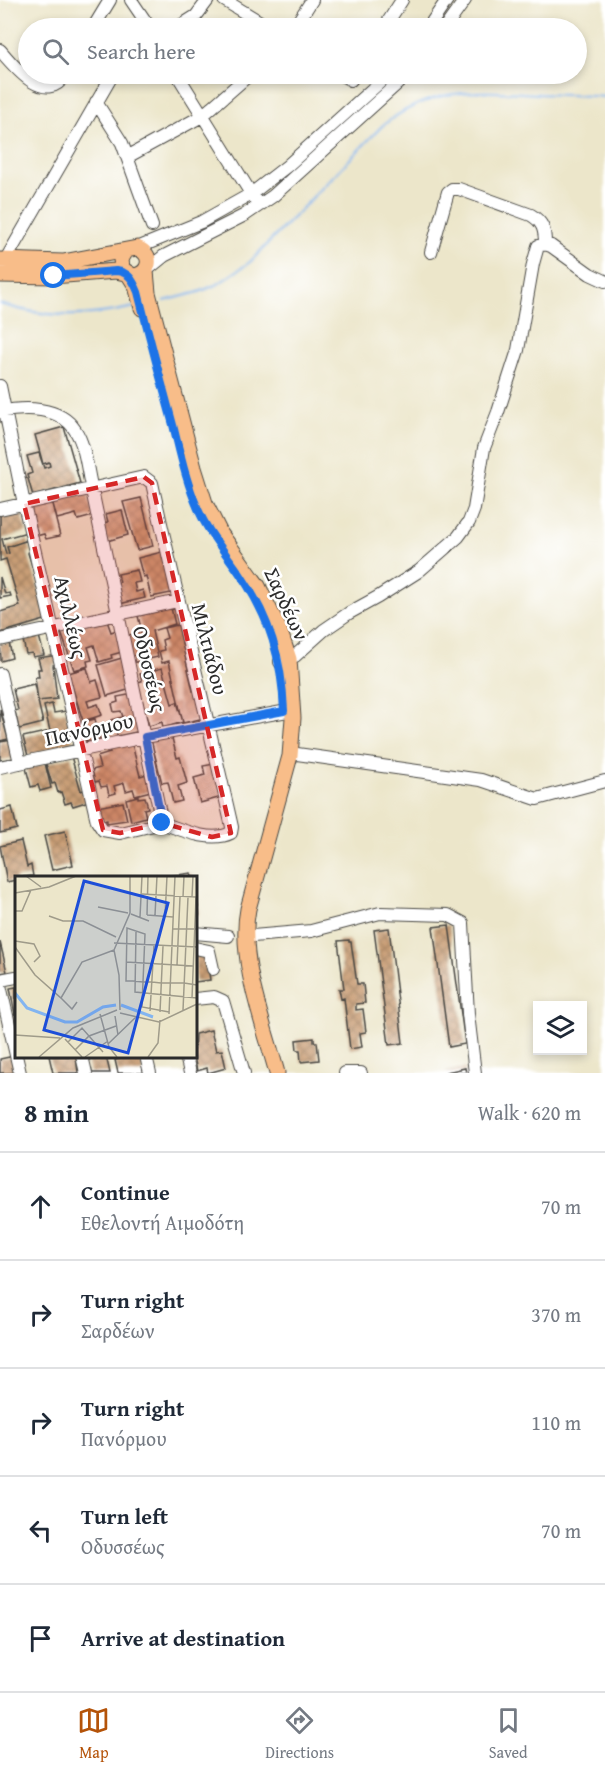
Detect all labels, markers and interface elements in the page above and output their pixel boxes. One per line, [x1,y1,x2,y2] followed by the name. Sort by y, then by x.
[18,18,587,84] search box
[39,35,72,68] icon: search
[87,35,196,67] text: Search here
[40,262,66,288] route start
[257,562,318,646] street label: Σαρδέων
[46,573,96,662] street label: Αχιλλέως
[184,600,236,698] street label: Μιλτιάδου
[125,623,175,715] street label: Οδυσσέως
[42,704,136,753] street label: Πανόρμου
[148,809,174,835] route end
[15,876,196,1058] inset map
[533,1001,587,1055] map controls
[533,1001,587,1055] button: layers
[24,1093,89,1132] text: 8 min
[478,1098,581,1127] text: Walk · 620 m
[81,1176,170,1208] text: Continue
[24,1190,57,1223] icon: ahead
[541,1192,581,1221] text: 70 m
[81,1208,244,1237] text: Εθελοντή Αιμοδότη
[81,1284,184,1316] text: Turn right
[24,1298,57,1331] icon: right
[531,1300,581,1329] text: 370 m
[81,1316,155,1345] text: Σαρδέων
[81,1392,184,1424] text: Turn right
[24,1406,57,1439] icon: right
[531,1408,581,1437] text: 110 m
[81,1424,167,1453] text: Πανόρμου
[81,1500,168,1532] text: Turn left
[24,1514,57,1547] icon: left
[541,1516,581,1545] text: 70 m
[81,1532,164,1561] text: Οδυσσέως
[24,1622,57,1655] icon: arrive
[81,1622,285,1654] text: Arrive at destination
[77,1704,110,1764] tab: Map
[265,1704,334,1764] tab: Directions
[489,1704,528,1764] tab: Saved

